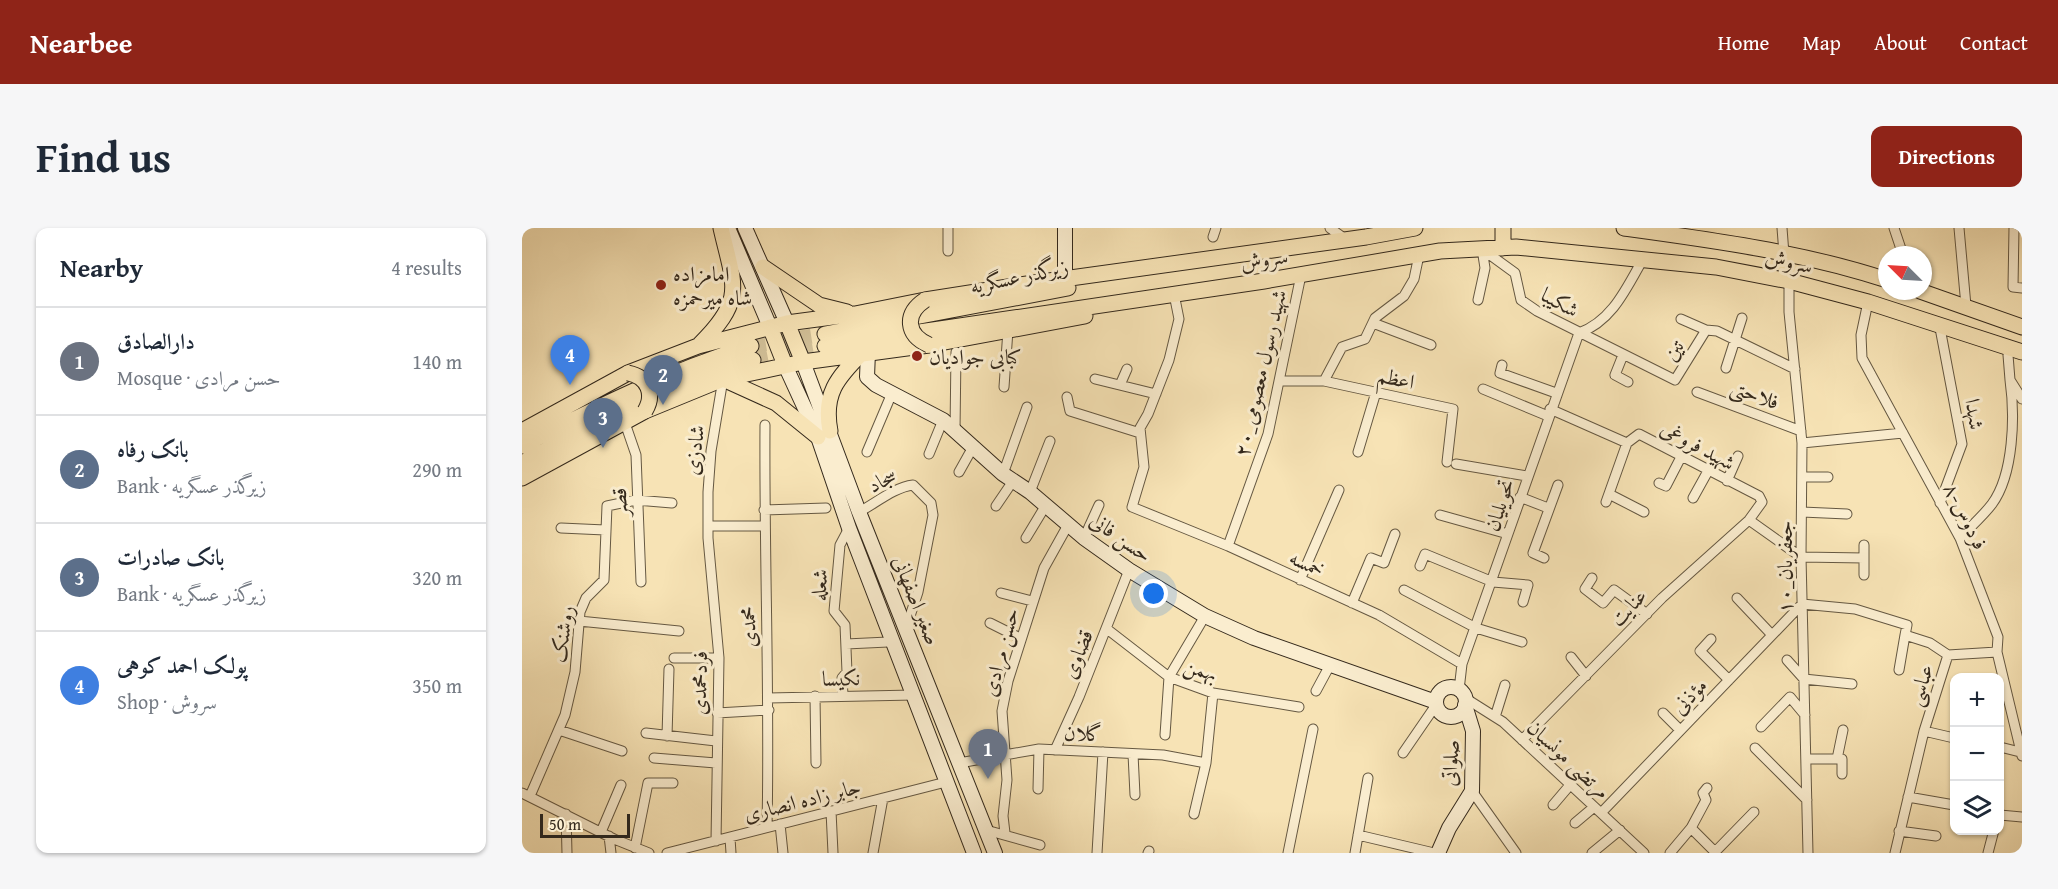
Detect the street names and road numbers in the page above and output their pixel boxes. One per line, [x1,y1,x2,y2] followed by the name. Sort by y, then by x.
[1238,240,1290,278] street label: سروش
[1762,241,1816,281] street label: سروش
[967,250,1071,302] street label: زیرگذر عسگریه
[1535,279,1585,325] street label: شکیبا
[1226,286,1294,460] street label: ۲۰_شهید رسول معصومی
[1655,332,1692,367] street label: تین
[1374,359,1417,402] street label: اعظم
[1726,371,1784,417] street label: فلاحتی
[1957,396,1993,432] street label: شهدا
[1655,412,1741,478] street label: شهید فروغی
[676,423,712,477] street label: شادزی
[862,460,902,500] street label: سجاد
[1476,475,1522,535] street label: تحویلیان
[1936,477,1996,555] street label: ۸-فردوس
[603,487,635,519] street label: قصر
[1084,504,1158,570] street label: حسن فانی
[1769,521,1800,613] street label: ۱۰_جعفریان
[1284,542,1330,584] street label: خمسه
[885,551,949,649] street label: صغیر اصفهانی
[803,568,835,602] street label: شعله
[1602,581,1654,633] street label: عنایت
[542,603,582,665] street label: روشنک
[973,604,1027,700] street label: حسن مرادی
[732,606,764,648] street label: محمدی
[1053,625,1101,683] street label: قضاوی
[1180,649,1222,689] street label: بهمن
[683,651,715,715] street label: فردمحمدی
[1899,660,1941,710] street label: عباسی
[822,662,860,694] street label: نکیسا
[1664,671,1714,721] street label: مؤذنی
[1520,712,1618,806] street label: مرتضی مونسیان
[1063,717,1103,749] street label: گلان
[1433,739,1467,787] street label: صلواتی
[740,770,864,830] street label: جابر زاده انصاری

